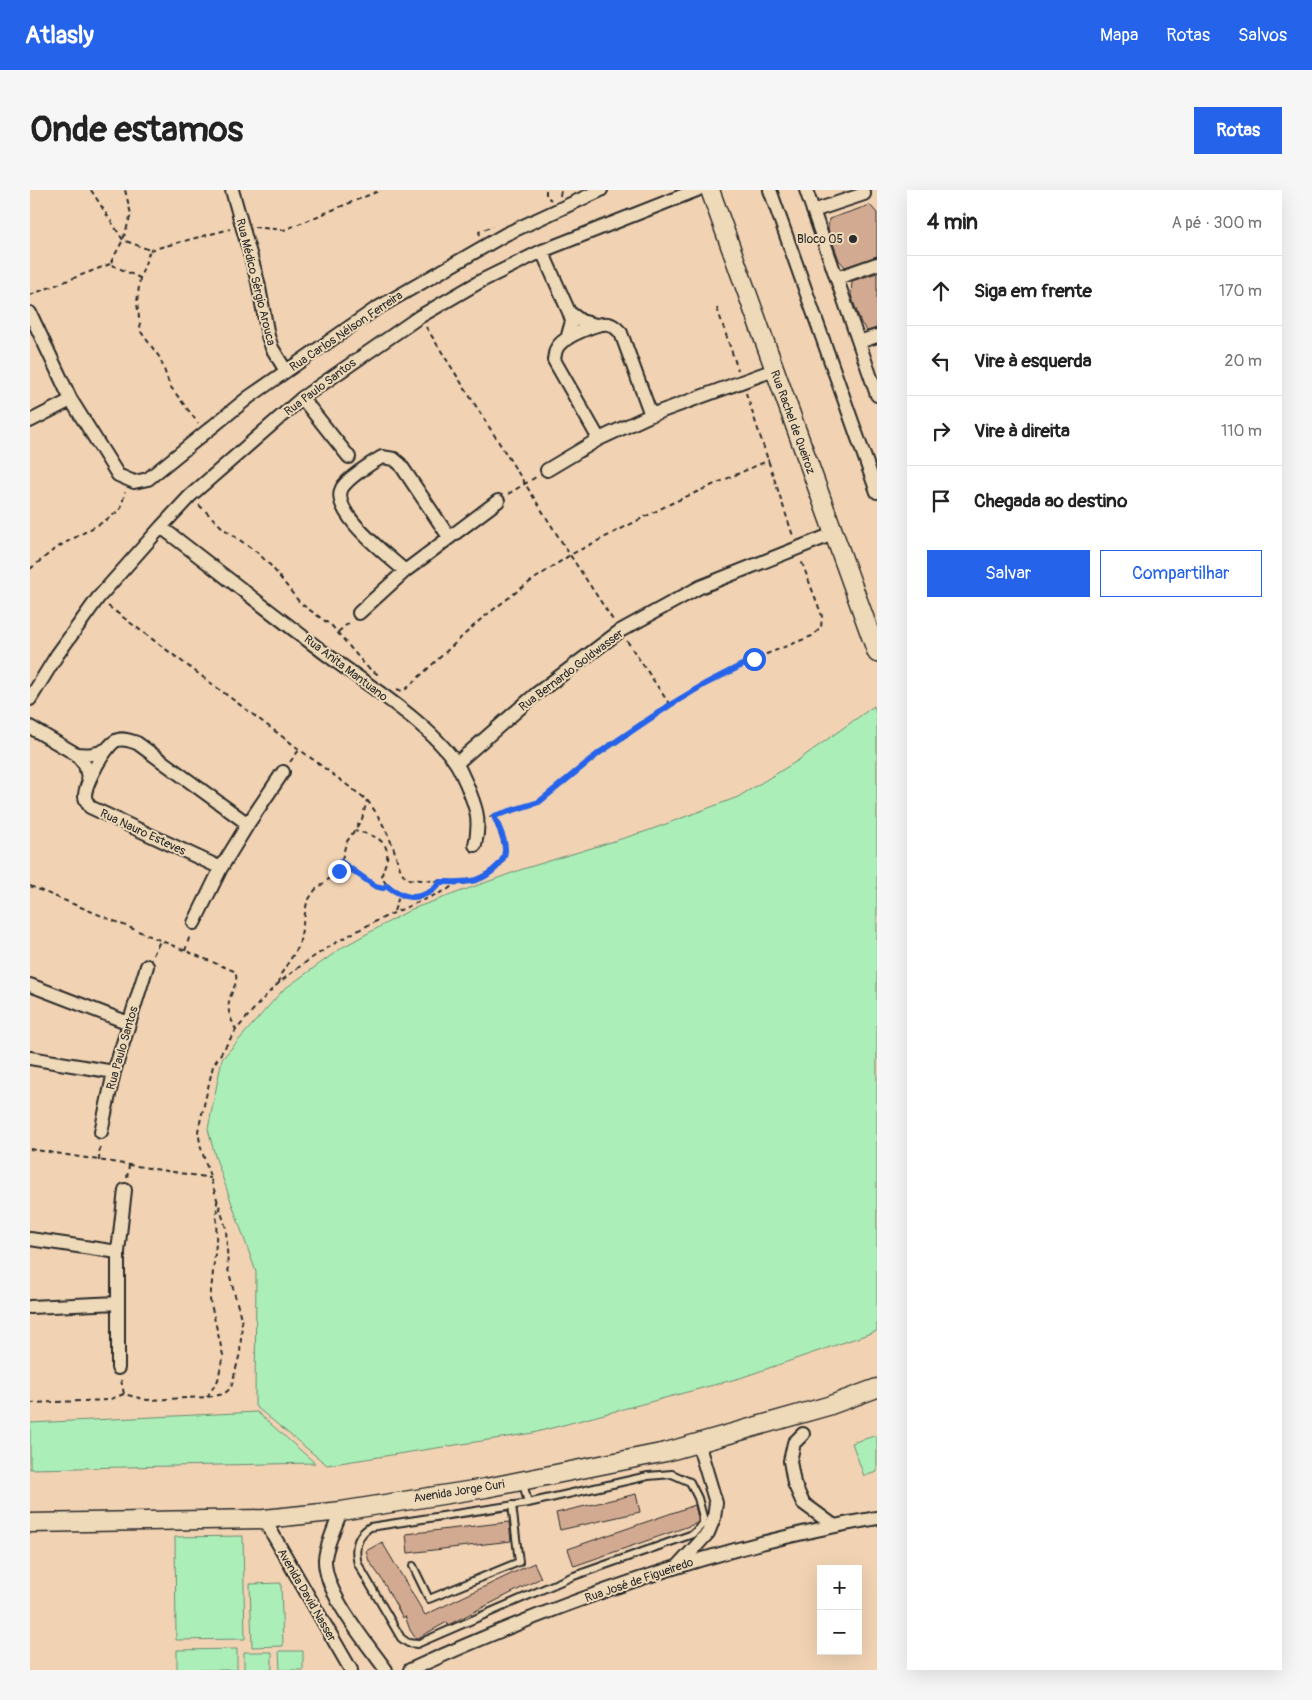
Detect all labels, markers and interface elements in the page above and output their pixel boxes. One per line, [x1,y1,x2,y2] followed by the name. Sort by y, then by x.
[25,21,94,50] text: Atlasly
[1100,24,1138,47] text: Mapa
[1166,24,1210,47] text: Rotas
[1238,24,1287,47] text: Salvos
[1194,107,1282,154] button: Rotas
[30,108,243,152] text: Onde estamos
[927,209,978,236] text: 4 min
[1172,213,1262,233] text: A pé · 300 m
[232,217,279,348] street label: Rua Médico Sérgio Arouca
[797,232,843,247] place label: Bloco 05
[847,233,859,245] marker: Bloco 05
[927,277,955,305] icon: ahead
[974,279,1092,303] text: Siga em frente
[1219,281,1262,301] text: 170 m
[287,288,406,375] street label: Rua Carlos Nélson Ferreira
[927,347,955,375] icon: left
[974,349,1092,373] text: Vire à esquerda
[1224,351,1262,371] text: 20 m
[281,355,360,419] street label: Rua Paulo Santos
[767,368,818,476] street label: Rua Rachel de Queiroz
[927,417,955,445] icon: right
[974,419,1070,443] text: Vire à direita
[1221,421,1262,441] text: 110 m
[927,487,955,515] icon: arrive
[974,489,1127,513] text: Chegada ao destino
[927,550,1090,597] button: Salvar
[1100,550,1262,597] button: Compartilhar
[516,626,627,715] street label: Rua Bernardo Goldwasser
[301,632,391,705] street label: Rua Anita Mantuano
[743,648,766,671] route start
[98,806,189,859] street label: Rua Nauro Esteves
[328,860,351,883] route end
[103,1004,142,1092] street label: Rua Paulo Santos
[412,1477,506,1506] street label: Avenida Jorge Curi
[274,1546,340,1645] street label: Avenida David Nasser
[583,1555,696,1606] street label: Rua José de Figueiredo
[817,1565,862,1655] map controls
[817,1565,862,1610] button: +
[817,1610,862,1655] button: −

